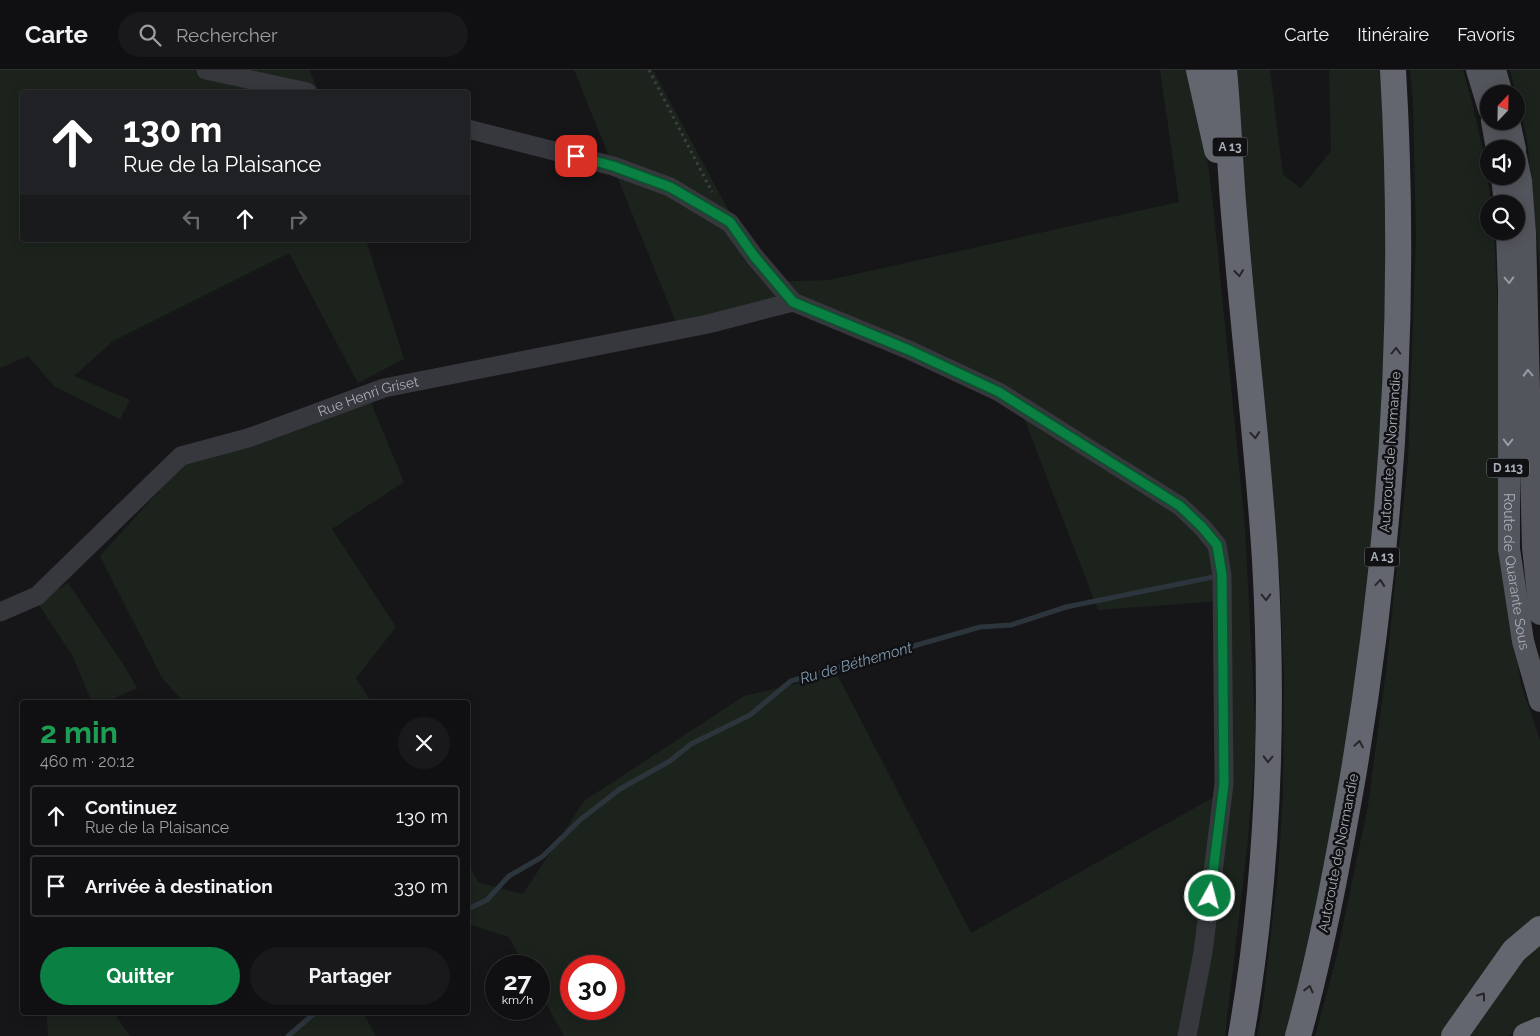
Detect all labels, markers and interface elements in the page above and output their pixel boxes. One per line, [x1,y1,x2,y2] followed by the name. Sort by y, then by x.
[118,12,468,57] search box
[25,20,88,49] text: Carte
[136,21,164,49] icon: search
[176,24,278,46] text: Rechercher
[1284,24,1329,45] text: Carte
[1357,24,1429,45] text: Itinéraire
[1457,24,1515,45] text: Favoris
[1480,85,1525,130] north arrow
[1480,85,1525,240] map controls
[123,109,222,150] text: 130 m
[40,110,105,175] icon: ahead
[555,135,597,177] pin
[1212,138,1248,156] road number: A 13
[1480,140,1525,185] button: sound
[562,142,590,170] icon: arrive
[123,151,321,177] text: Rue de la Plaisance
[1480,195,1525,240] button: search
[178,205,206,233] icon: left
[231,205,259,233] icon: ahead
[284,205,312,233] icon: right
[1233,269,1244,277] one-way arrow
[1504,276,1514,284] one-way arrow
[1391,346,1402,354] one-way arrow
[1523,369,1534,377] one-way arrow
[1376,371,1404,533] street label: Autoroute de Normandie
[316,373,420,420] street label: Rue Henri Griset
[1249,431,1260,439] one-way arrow
[1503,439,1513,447] one-way arrow
[1487,458,1529,478] road number: D 113
[1501,493,1533,652] street label: Route de Quarante Sous
[1364,548,1400,567] road number: A 13
[1374,578,1385,586] one-way arrow
[1261,594,1271,601] one-way arrow
[798,638,914,688] water label: Ru de Béthemont
[40,715,118,750] text: 2 min
[398,717,450,769] button: close
[1353,739,1363,748] one-way arrow
[40,752,134,771] text: 460 m · 20:12
[1262,755,1273,763] one-way arrow
[1315,772,1361,934] street label: Autoroute de Normandie
[85,796,177,818] text: Continuez
[42,802,70,830] icon: ahead
[396,805,448,827] text: 130 m
[85,818,229,837] text: Rue de la Plaisance
[1183,869,1235,921] position arrow
[42,872,70,900] icon: arrive
[85,875,273,897] text: Arrivée à destination
[394,875,448,897] text: 330 m
[40,947,240,1005] button: Quitter
[250,947,450,1005] button: Partager
[560,955,625,1020] speed limit sign: 30
[503,966,532,996] text: 27
[1303,984,1314,993] one-way arrow
[502,993,533,1007] text: km/h
[1476,993,1485,1002] one-way arrow

